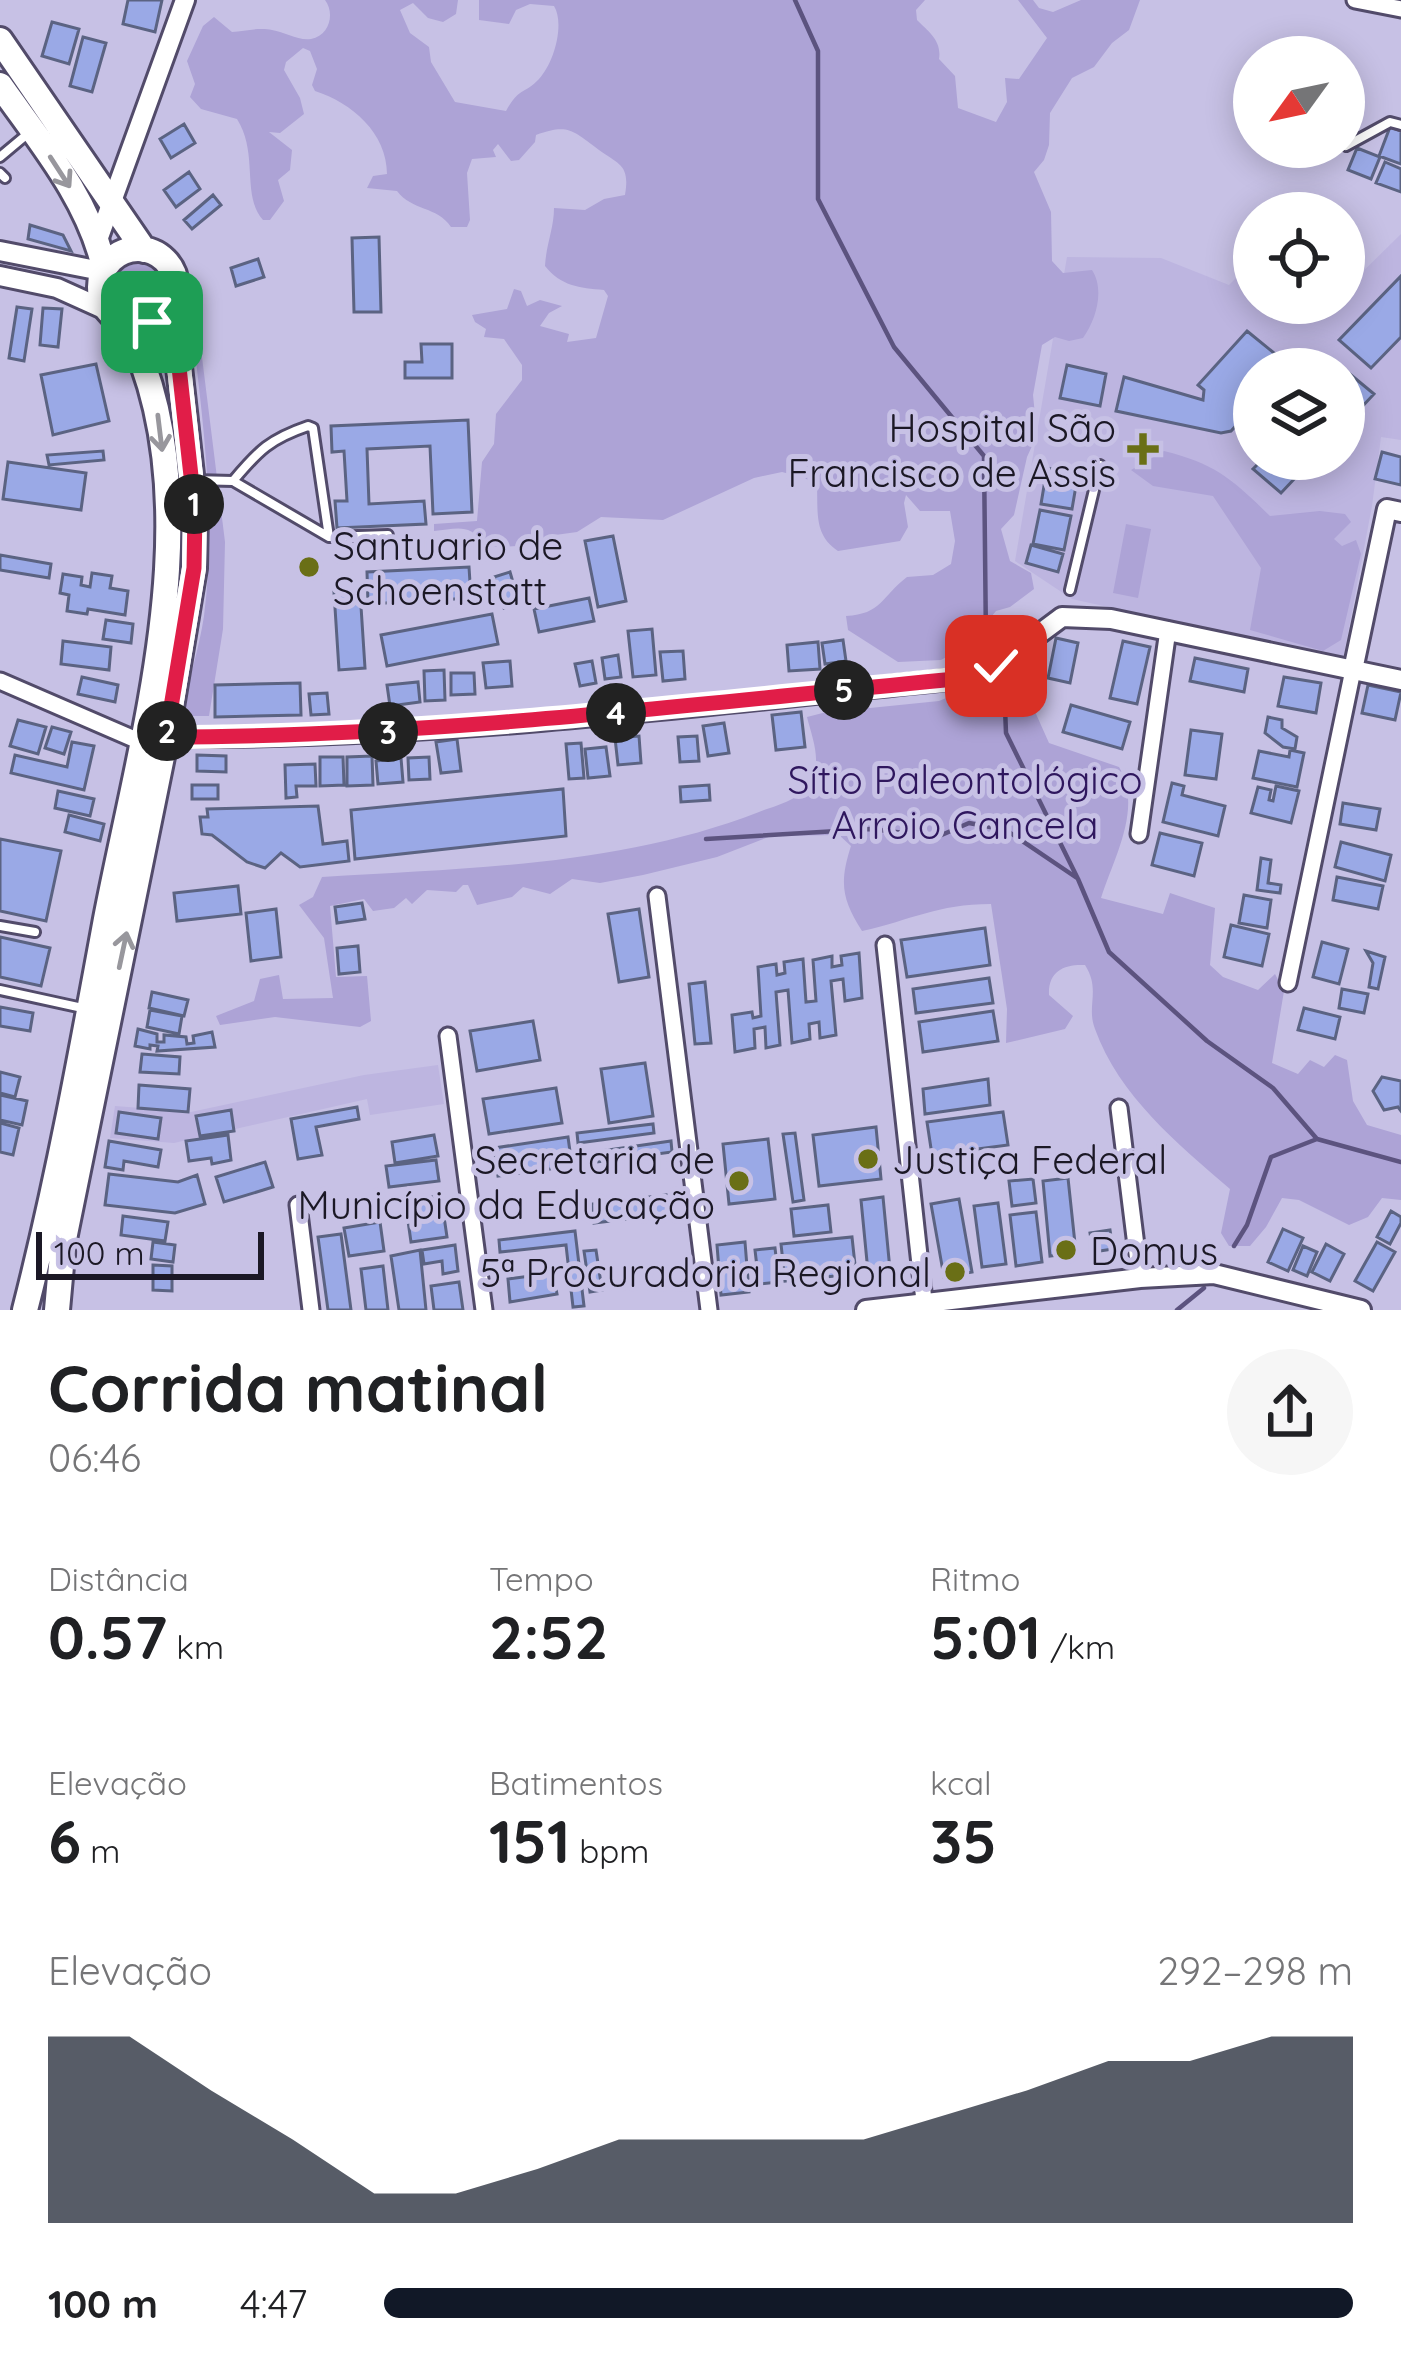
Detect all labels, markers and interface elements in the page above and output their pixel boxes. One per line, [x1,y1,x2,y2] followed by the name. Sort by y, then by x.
[1233,36,1365,168] north arrow
[1233,36,1365,480] map controls
[48,154,73,188] one-way arrow
[1233,192,1365,324] button: locate
[101,271,203,373] pin
[119,289,185,355] icon: arrive
[1233,348,1365,480] button: layers
[788,403,1116,497] place label: Hospital São Francisco de Assis
[150,413,172,452] one-way arrow
[1127,433,1159,465] marker: Hospital São Francisco de Assis
[164,474,224,534] pin: 1
[188,483,200,524] text: 1
[333,521,563,615] place label: Santuario de Schoenstatt
[296,554,322,580] marker: Santuario de Schoenstatt
[945,615,1047,717] pin
[963,633,1029,699] icon: check
[814,660,874,720] pin: 5
[834,669,854,710] text: 5
[586,683,646,743] pin: 4
[606,692,626,733] text: 4
[137,701,197,761] pin: 2
[358,702,418,762] pin: 3
[158,710,176,751] text: 2
[379,711,397,752] text: 3
[788,755,1142,849] park label: Sítio Paleontológico Arroio Cancela
[112,932,135,970] one-way arrow
[297,1135,715,1229] place label: Secretaria de Município da Educação
[892,1135,1167,1184] place label: Justiça Federal
[855,1146,881,1172] marker: Justiça Federal
[726,1168,752,1194] marker: Secretaria de Município da Educação
[36,1226,264,1279] scale bar
[1090,1226,1218,1275] place label: Domus
[54,1232,145,1273] text: 100 m
[1053,1237,1079,1263] marker: Domus
[480,1248,931,1297] place label: 5ª Procuradoria Regional
[942,1259,968,1285] marker: 5ª Procuradoria Regional
[48,1346,548,1429] text: Corrida matinal
[1227,1349,1353,1475] button: share
[48,1433,141,1482] text: 06:46
[48,1558,189,1599] text: Distância
[489,1558,594,1599] text: Tempo
[930,1558,1020,1599] text: Ritmo
[48,1599,167,1674] text: 0.57
[489,1599,608,1674] text: 2:52
[930,1599,1041,1674] text: 5:01
[167,1626,224,1667] text: km
[1041,1626,1115,1667] text: /km
[48,1762,187,1803] text: Elevação
[489,1762,663,1803] text: Batimentos
[930,1762,992,1803] text: kcal
[48,1803,81,1878] text: 6
[489,1803,570,1878] text: 151
[930,1803,997,1878] text: 35
[81,1830,120,1871] text: m
[570,1830,649,1871] text: bpm
[48,1946,212,1995] text: Elevação
[1157,1946,1353,1995] text: 292–298 m
[48,2279,158,2328] text: 100 m
[240,2279,307,2328] text: 4:47

